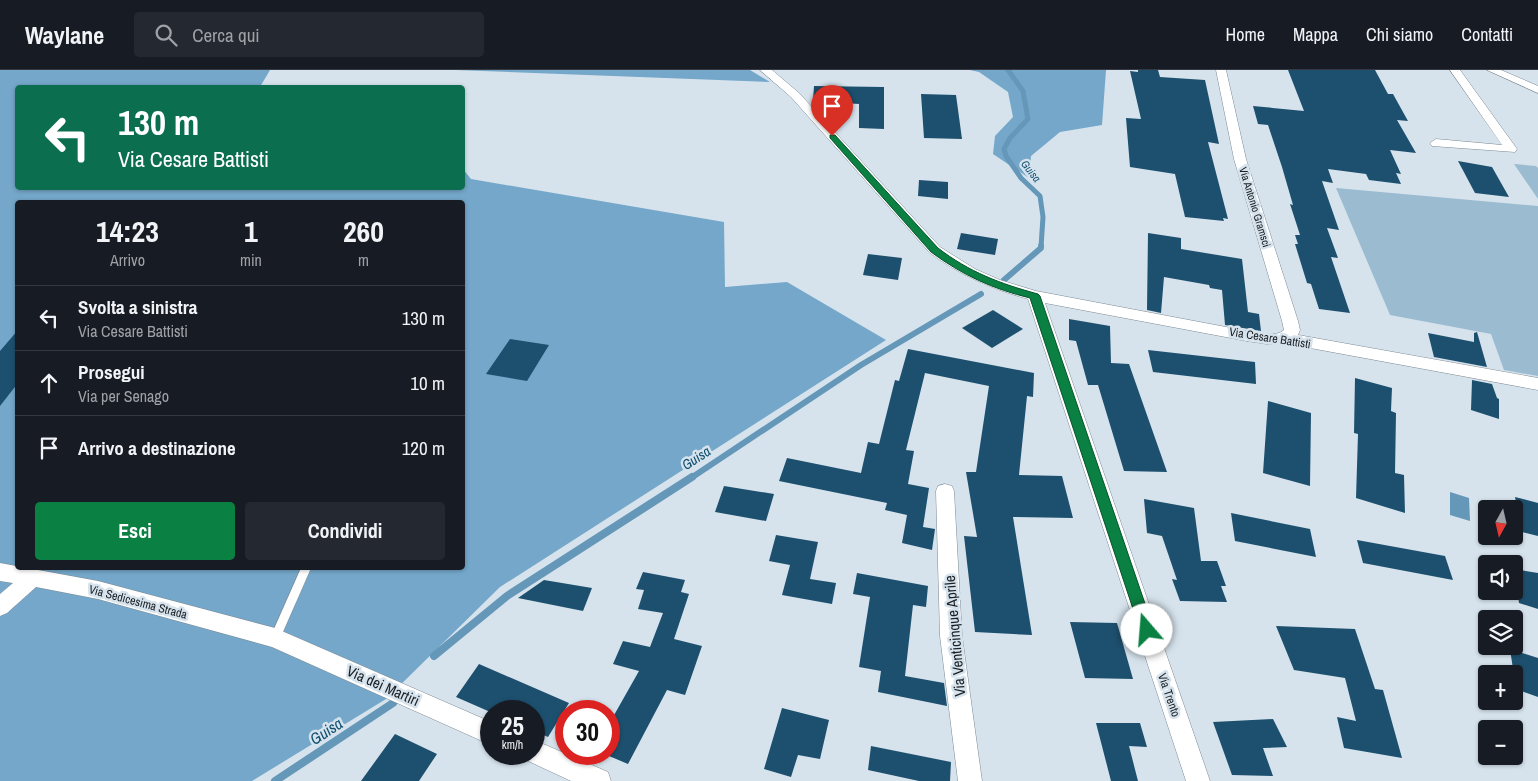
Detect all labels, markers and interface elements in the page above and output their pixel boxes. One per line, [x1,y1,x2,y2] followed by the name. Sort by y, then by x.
[134,12,484,57] search box
[25,19,104,51] text: Waylane
[152,21,180,49] icon: search
[192,22,260,48] text: Cerca qui
[1226,22,1265,47] text: Home
[1293,22,1338,47] text: Mappa
[1366,22,1433,47] text: Chi siamo
[1461,22,1513,47] text: Contatti
[811,85,853,136] pin
[818,92,846,120] icon: arrive
[118,99,199,146] text: 130 m
[35,105,100,170] icon: left
[118,144,269,174] text: Via Cesare Battisti
[1018,157,1044,185] water label: Guisa
[1236,165,1274,249] street label: Via Antonio Gramsci
[96,211,159,251] text: 14:23
[244,211,258,251] text: 1
[343,211,384,251] text: 260
[110,249,145,271] text: Arrivo
[240,249,262,271] text: min
[358,249,369,271] text: m
[78,294,198,320] text: Svolta a sinistra
[35,304,63,332] icon: left
[402,305,445,331] text: 130 m
[78,320,188,342] text: Via Cesare Battisti
[1228,324,1312,352] street label: Via Cesare Battisti
[78,359,145,385] text: Prosegui
[35,369,63,397] icon: ahead
[410,370,445,396] text: 10 m
[78,385,169,407] text: Via per Senago
[35,434,63,462] icon: arrive
[78,435,236,461] text: Arrivo a destinazione
[402,435,445,461] text: 120 m
[678,442,714,474] water label: Guisa
[1478,500,1522,545] north arrow
[1478,500,1523,765] map controls
[35,502,235,560] button: Esci
[245,502,445,560] button: Condividi
[1478,555,1523,600] button: sound
[939,574,970,697] street label: Via Venticinque Aprile
[87,581,189,623] street label: Via Sedicesima Strada
[1120,603,1172,655] position arrow
[1478,610,1523,655] button: layers
[343,660,423,711] street label: Via dei Martiri
[1478,665,1523,710] button: +
[1154,671,1184,719] street label: Via Trento
[555,700,620,765] speed limit sign: 30
[501,709,524,743] text: 25
[305,712,347,750] water label: Guisa
[1478,720,1523,765] button: −
[502,737,523,753] text: km/h

